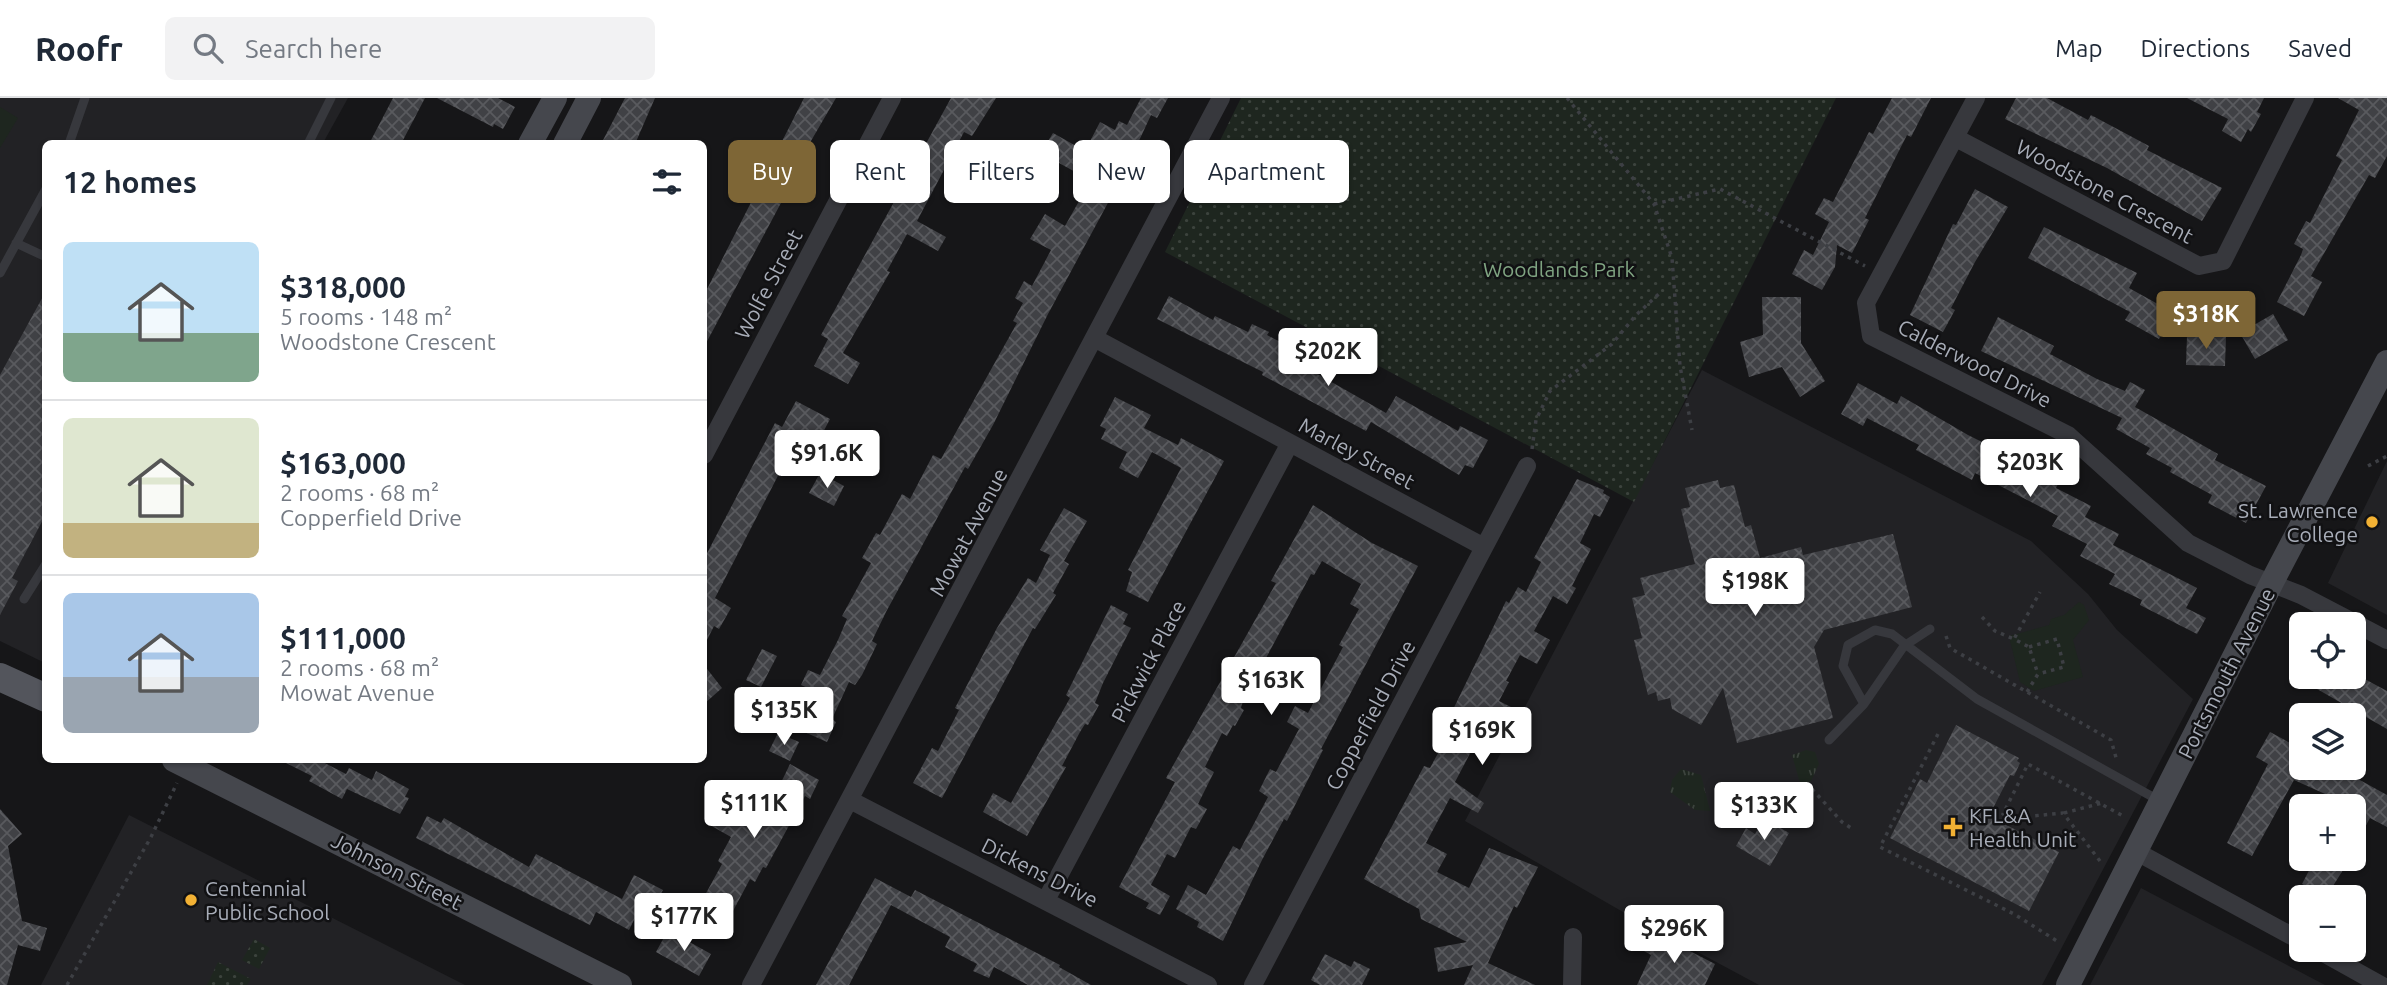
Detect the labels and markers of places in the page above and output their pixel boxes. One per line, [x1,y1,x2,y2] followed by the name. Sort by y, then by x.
[2157,292,2255,351] pin: $318K
[1279,328,1377,388] pin: $202K
[770,430,884,490] pin: $91.6K
[1981,440,2079,499] pin: $203K
[2238,498,2358,546] place label: St. Lawrence College
[2364,514,2380,530] marker: St. Lawrence College
[1706,559,1804,618] pin: $198K
[1222,658,1320,717] pin: $163K
[735,688,833,747] pin: $135K
[1433,708,1531,767] pin: $169K
[705,780,803,840] pin: $111K
[1715,782,1813,842] pin: $133K
[1969,803,2076,851] place label: KFL&A Health Unit
[1943,817,1963,837] marker: KFL&A Health Unit
[205,876,330,924] place label: Centennial Public School
[183,892,199,908] marker: Centennial Public School
[635,894,733,953] pin: $177K
[1625,906,1723,965] pin: $296K

